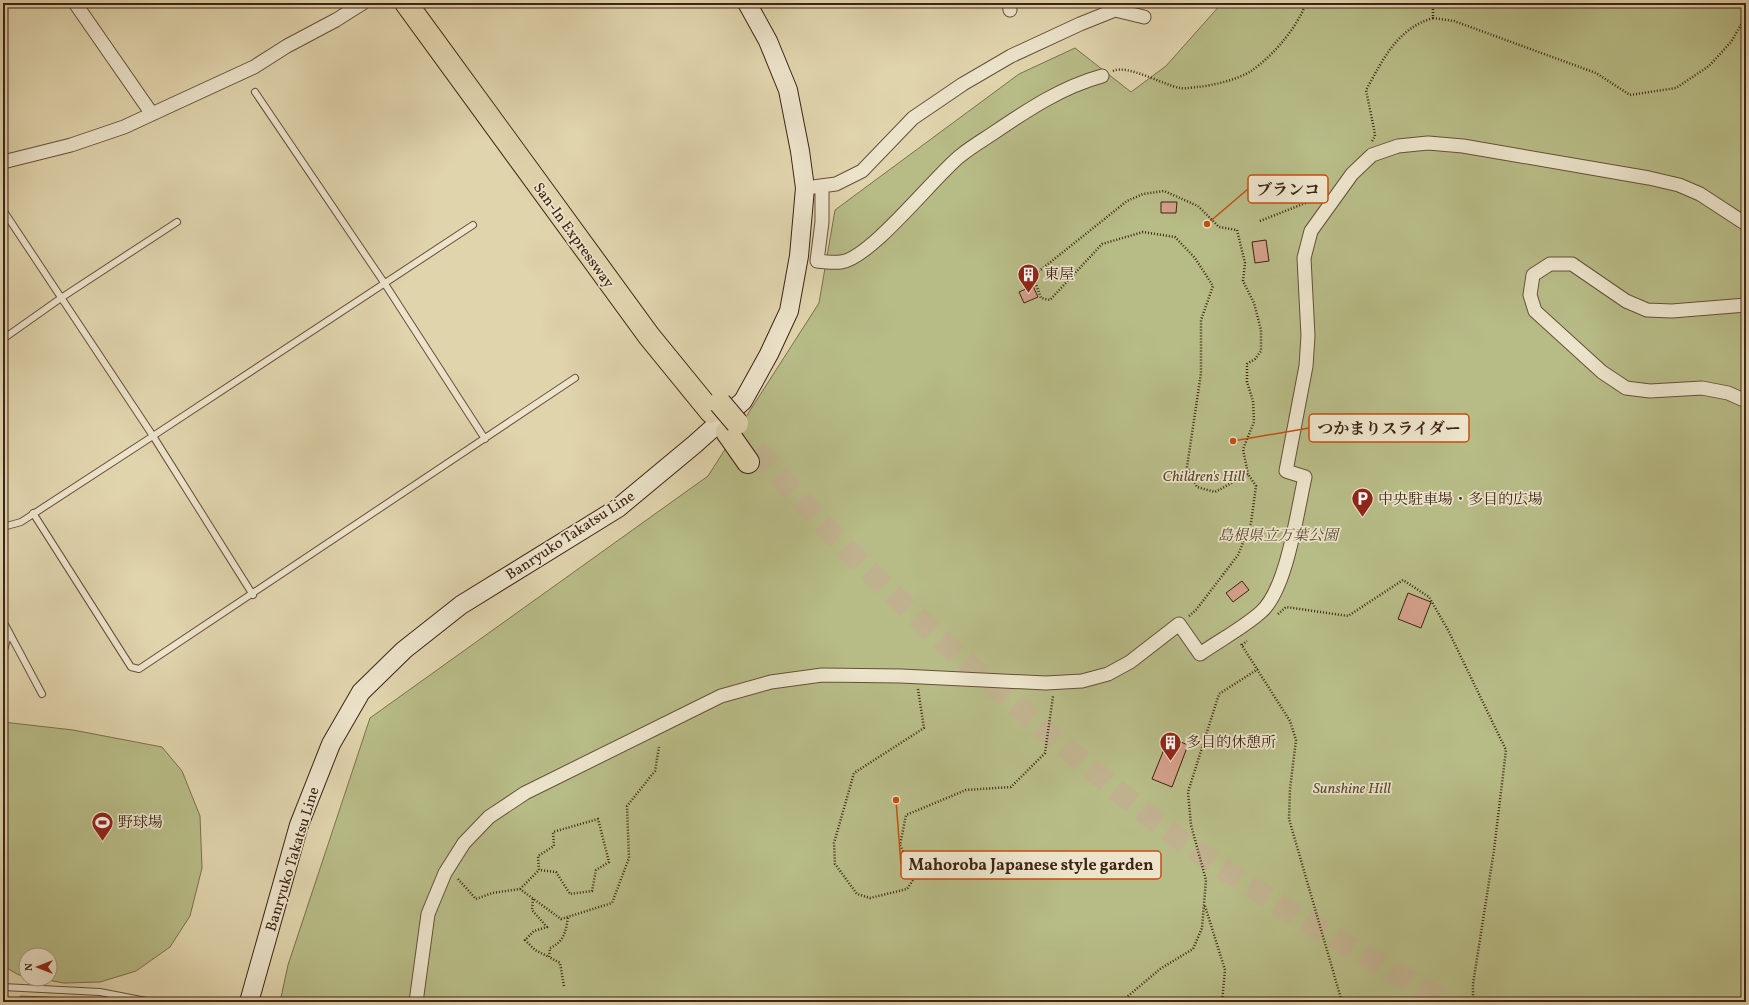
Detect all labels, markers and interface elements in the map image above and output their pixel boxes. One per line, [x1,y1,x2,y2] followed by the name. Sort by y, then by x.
[1248,175,1328,203] callout: ブランコ
[527,179,618,293] street label: San-In Expressway
[1256,180,1320,202] text: ブランコ
[1015,261,1041,294] building icon: 東屋
[1044,265,1074,286] place label: 東屋
[1309,414,1469,442] callout: つかまりスライダー
[1317,419,1461,441] text: つかまりスライダー
[1163,467,1246,488] park label: Children's Hill
[1350,486,1376,519] parking icon: 中央駐車場・多目的広場
[502,487,639,586] street label: Banryuko Takatsu Line
[1378,490,1543,511] place label: 中央駐車場・多目的広場
[1218,526,1341,547] park label: 島根県立万葉公園
[1157,729,1183,762] building icon: 多目的休憩所
[1186,733,1276,754] place label: 多目的休憩所
[1313,779,1391,800] park label: Sunshine Hill
[261,785,325,934] street label: Banryuko Takatsu Line
[89,809,115,842] sports icon: 野球場
[118,813,163,834] place label: 野球場
[901,851,1161,879] callout: Mahoroba Japanese style garden
[909,855,1154,877] text: Mahoroba Japanese style garden
[18,947,58,987] north arrow
[22,963,37,971] text: N

